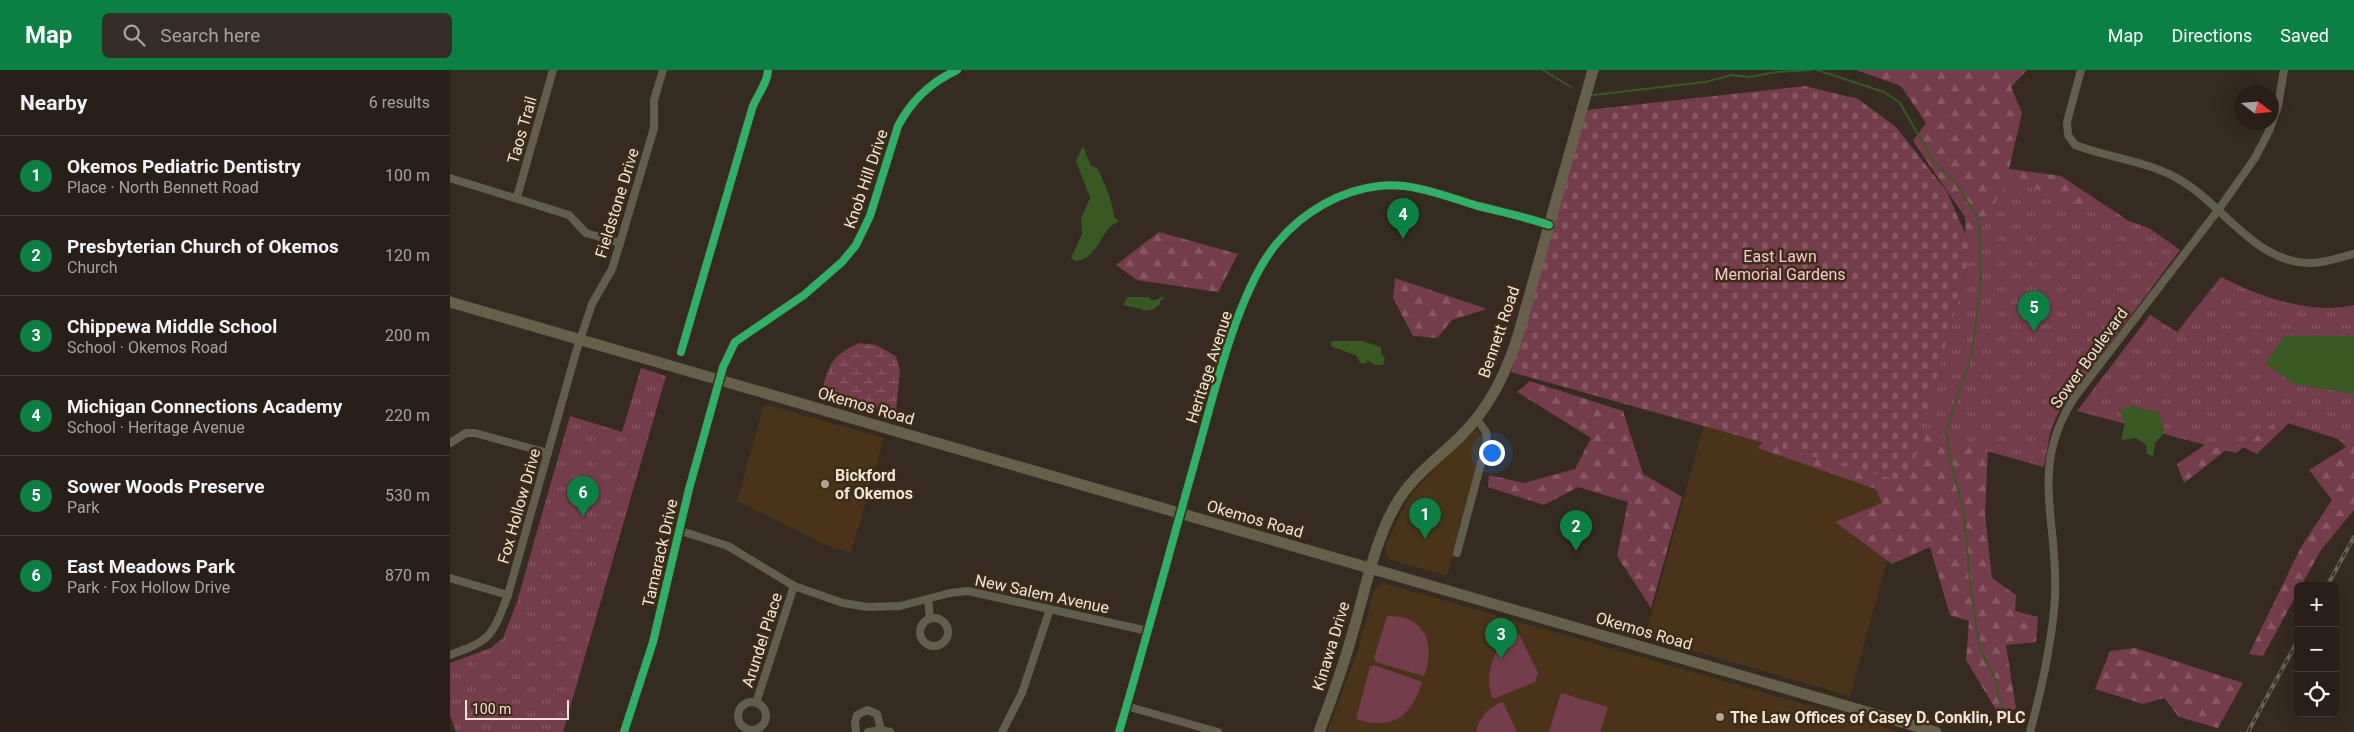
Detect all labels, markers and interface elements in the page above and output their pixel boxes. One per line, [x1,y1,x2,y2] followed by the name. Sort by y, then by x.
[102,13,452,58] search box
[25,21,72,49] text: Map
[120,21,148,49] icon: search
[160,24,260,47] text: Search here
[2108,25,2143,46] text: Map
[2171,25,2252,46] text: Directions
[2280,25,2329,46] text: Saved
[2234,85,2279,130] north arrow
[20,91,87,115] text: Nearby
[369,93,430,112] text: 6 results
[503,94,541,166] street label: Taos Trail
[840,127,892,231] street label: Knob Hill Drive
[591,146,643,260] street label: Fieldstone Drive
[67,155,301,178] text: Okemos Pediatric Dentistry
[31,166,41,185] text: 1
[385,166,430,185] text: 100 m
[67,178,259,197] text: Place · North Bennett Road
[1387,198,1419,239] pin: 4
[67,235,339,258] text: Presbyterian Church of Okemos
[31,246,41,265] text: 2
[385,246,430,265] text: 120 m
[1715,247,1845,284] park label: East Lawn Memorial Gardens
[67,258,118,277] text: Church
[1474,284,1524,380] street label: Bennett Road
[2018,291,2050,332] pin: 5
[2046,304,2132,412] street label: Sower Boulevard
[1182,308,1236,426] street label: Heritage Avenue
[67,315,277,338] text: Chippewa Middle School
[31,326,41,345] text: 3
[385,326,430,345] text: 200 m
[67,338,227,357] text: School · Okemos Road
[816,383,916,429] street label: Okemos Road
[67,395,342,418] text: Michigan Connections Academy
[31,406,41,425] text: 4
[385,406,430,425] text: 220 m
[67,418,245,437] text: School · Heritage Avenue
[1479,440,1505,466] your location
[493,446,545,566] street label: Fox Hollow Drive
[835,466,913,503] place label: Bickford of Okemos
[67,475,264,498] text: Sower Woods Preserve
[567,476,599,517] pin: 6
[819,478,831,490] marker: Bickford of Okemos
[31,486,41,505] text: 5
[385,486,430,505] text: 530 m
[1205,496,1305,542] street label: Okemos Road
[638,497,682,609] street label: Tamarack Drive
[67,498,99,517] text: Park
[1409,498,1441,539] pin: 1
[1560,510,1592,551] pin: 2
[67,555,235,578] text: East Meadows Park
[31,566,41,585] text: 6
[385,566,430,585] text: 870 m
[973,570,1111,618] street label: New Salem Avenue
[67,578,230,597] text: Park · Fox Hollow Drive
[2294,582,2339,717] map controls
[2294,582,2339,627] button: +
[738,590,786,690] street label: Arundel Place
[1308,599,1354,693] street label: Kinawa Drive
[1594,608,1694,654] street label: Okemos Road
[1485,618,1517,659] pin: 3
[2294,627,2339,672] button: −
[2294,672,2339,717] button: locate
[465,697,569,720] scale bar
[472,701,511,717] text: 100 m
[1730,708,2026,727] place label: The Law Offices of Casey D. Conklin, PLC
[1714,711,1726,723] marker: The Law Offices of Casey D. Conklin, PLC

